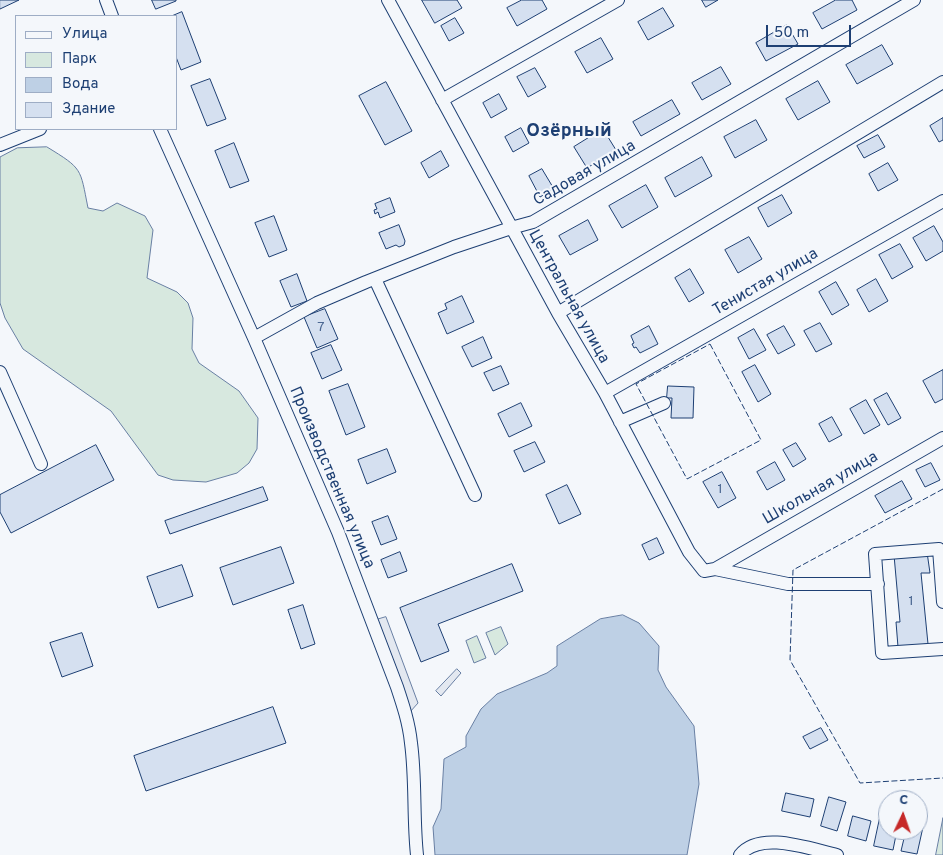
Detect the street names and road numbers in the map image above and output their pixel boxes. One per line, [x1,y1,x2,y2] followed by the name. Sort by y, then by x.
[530,137,640,211] street label: Садовая улица
[523,227,613,367] street label: Центральная улица
[710,245,822,321] street label: Тенистая улица
[284,384,378,572] street label: Производственная улица
[760,448,882,530] street label: Школьная улица

